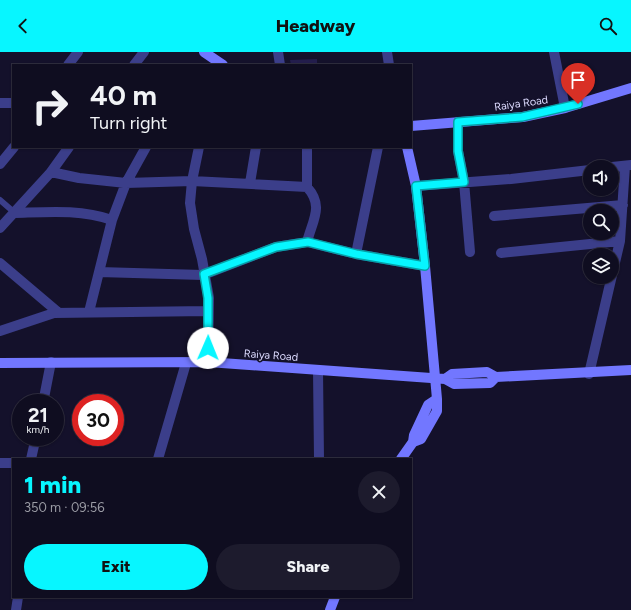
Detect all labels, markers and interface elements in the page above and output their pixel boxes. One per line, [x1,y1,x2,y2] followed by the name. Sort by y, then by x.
[12,15,34,37] icon: back
[276,15,355,37] text: Headway
[597,15,619,37] icon: search
[561,63,595,104] pin
[567,69,589,91] icon: arrive
[90,78,157,112] text: 40 m
[24,80,76,132] icon: right
[493,93,549,114] street label: Raiya Road
[90,112,167,134] text: Turn right
[583,160,619,284] map controls
[583,160,619,196] button: sound
[583,204,619,240] button: search
[583,248,619,284] button: layers
[187,327,229,369] position arrow
[243,347,299,364] street label: Raiya Road
[72,394,124,446] speed limit sign: 30
[28,403,48,427] text: 21
[27,423,49,436] text: km/h
[24,470,81,499] text: 1 min
[358,471,400,513] button: close
[24,500,105,515] text: 350 m · 09:56
[24,544,208,590] button: Exit
[216,544,400,590] button: Share

